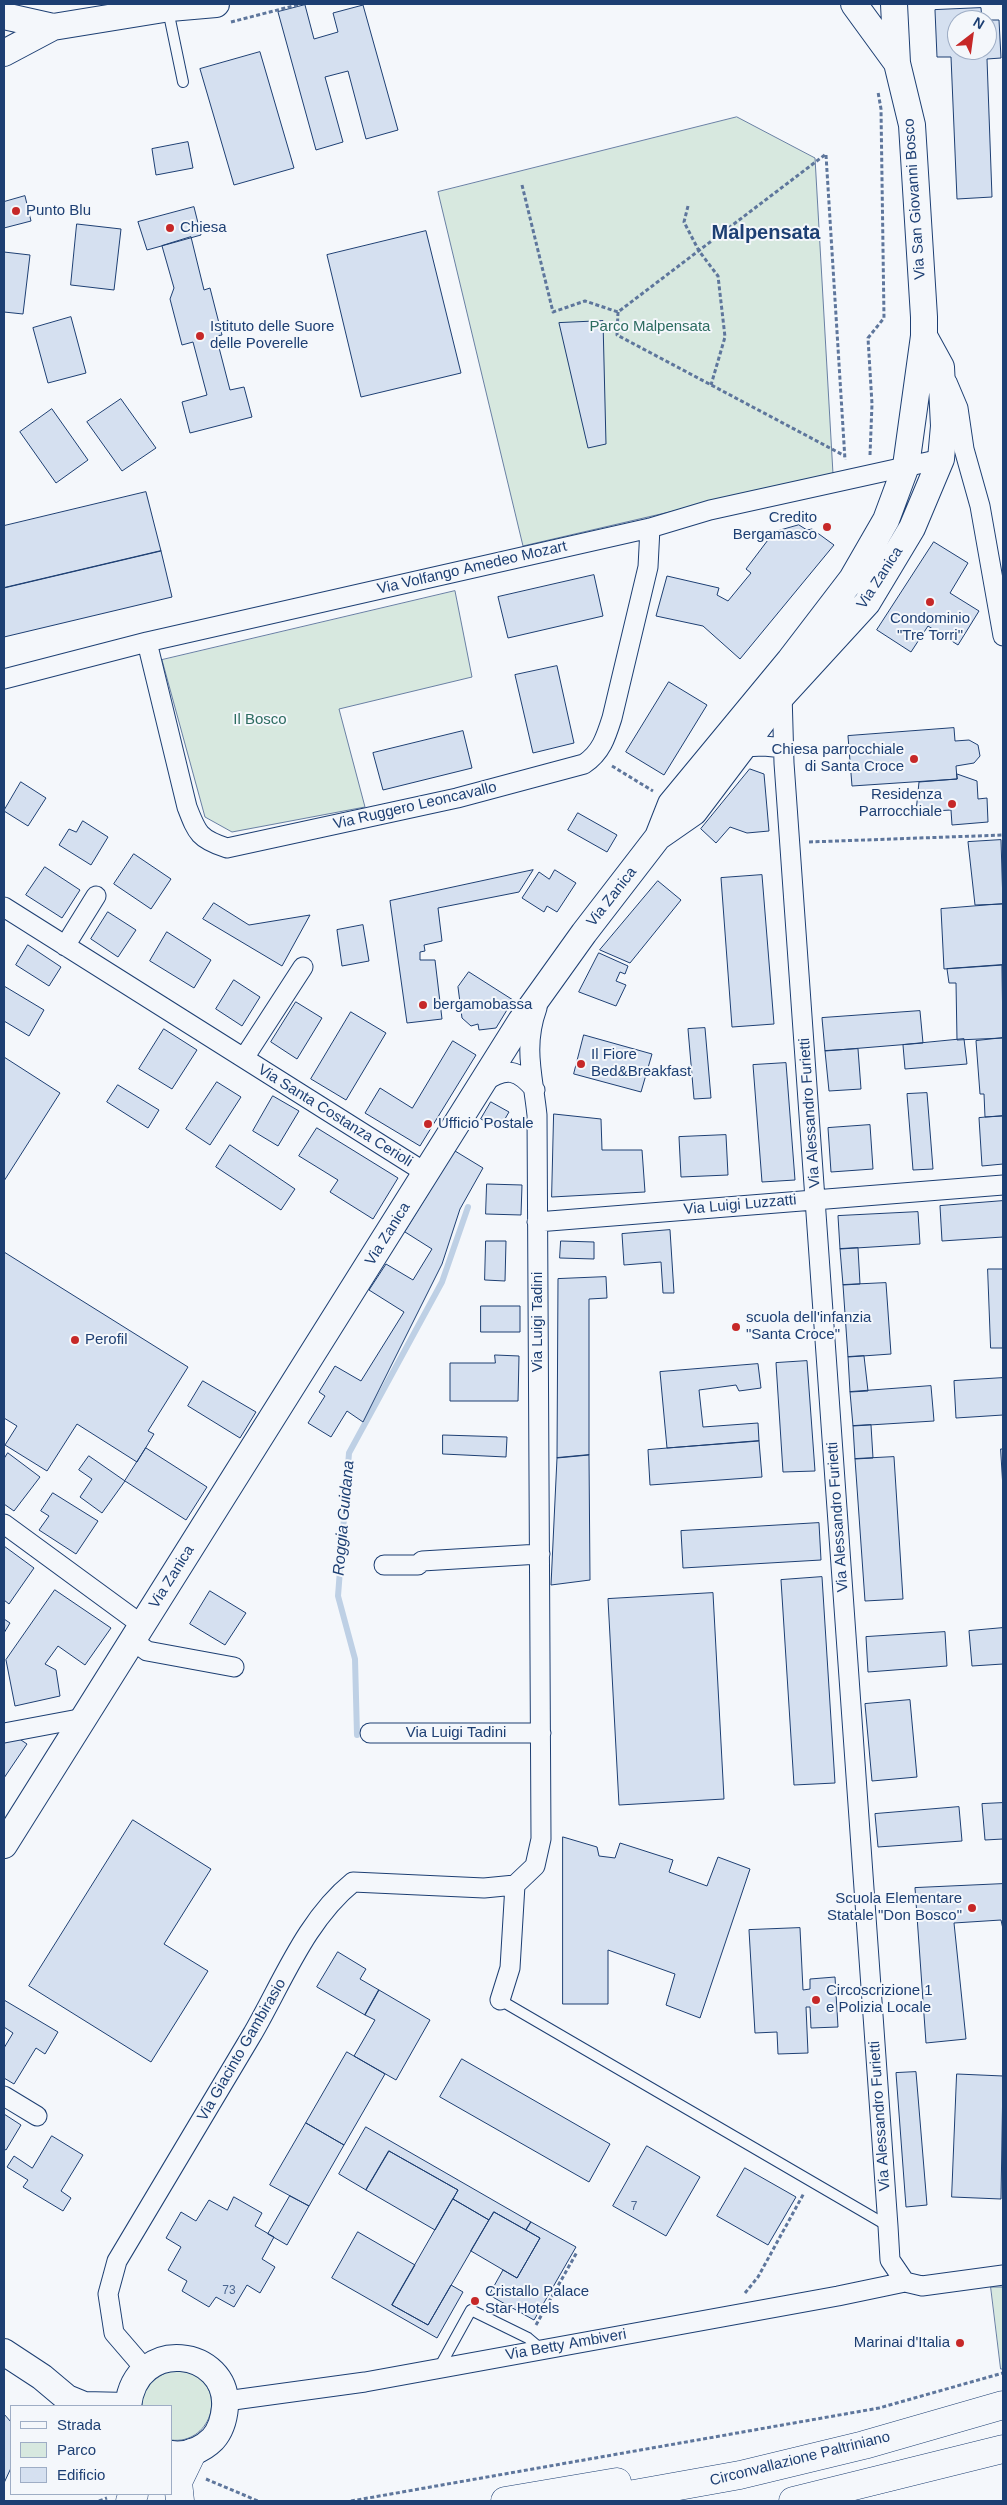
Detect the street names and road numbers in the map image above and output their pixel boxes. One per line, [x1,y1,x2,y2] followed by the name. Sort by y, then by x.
[900,118,930,280] street label: Via San Giovanni Bosco
[375,537,569,599] street label: Via Volfango Amedeo Mozart
[853,543,907,613] street label: Via Zanica
[331,778,499,834] street label: Via Ruggero Leoncavallo
[583,864,641,930] street label: Via Zanica
[796,1037,824,1189] street label: Via Alessandro Furietti
[254,1061,416,1171] street label: Via Santa Costanza Cerioli
[683,1191,797,1219] street label: Via Luigi Luzzatti
[362,1199,414,1269] street label: Via Zanica
[529,1272,547,1372] street label: Via Luigi Tadini
[824,1441,852,1593] street label: Via Alessandro Furietti
[146,1542,198,1612] street label: Via Zanica
[406,1724,506,1742] street label: Via Luigi Tadini
[194,1976,290,2124] street label: Via Giacinto Gambirasio
[866,2040,894,2192] street label: Via Alessandro Furietti
[504,2326,628,2364] street label: Via Betty Ambiveri
[708,2428,892,2490] street label: Circonvallazione Paltriniano

